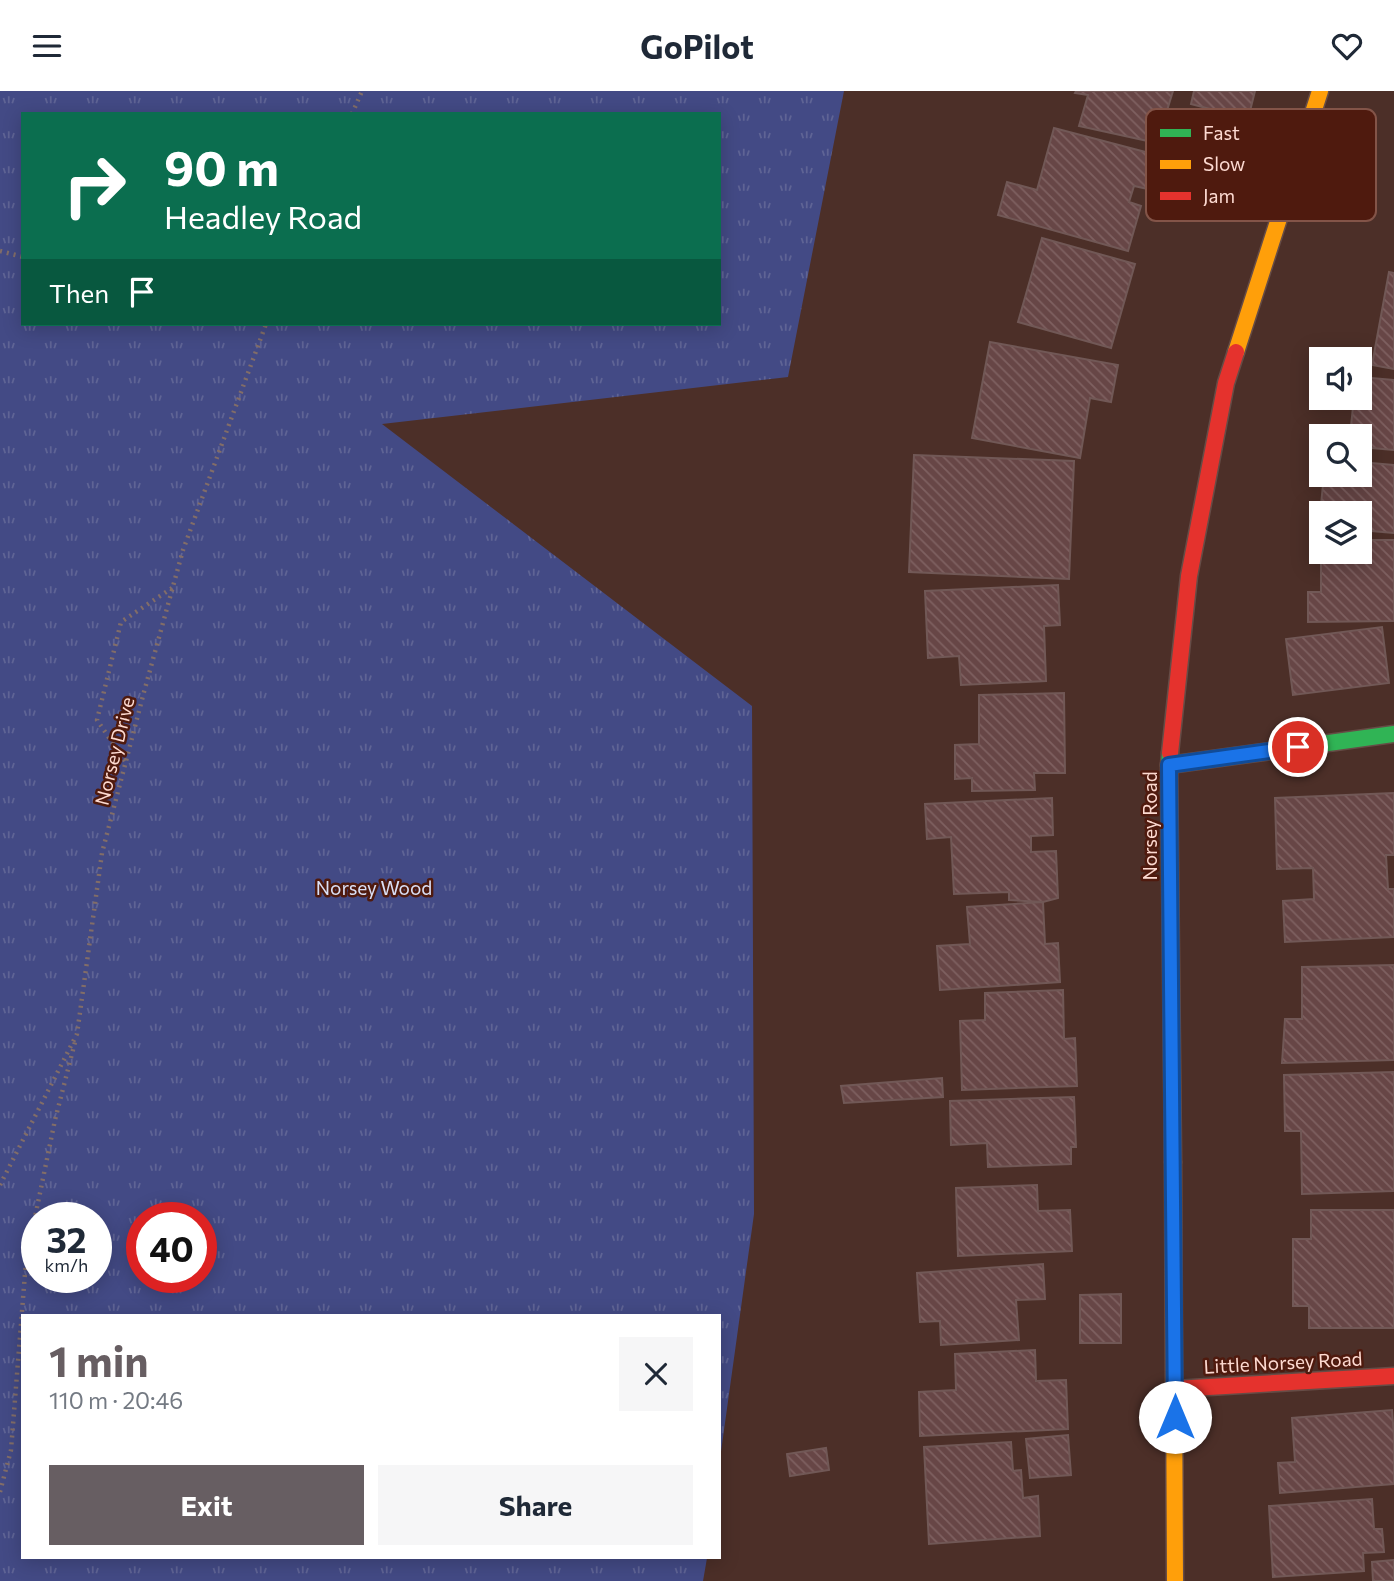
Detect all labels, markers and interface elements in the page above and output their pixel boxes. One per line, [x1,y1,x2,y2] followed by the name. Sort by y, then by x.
[640,26,754,66] text: GoPilot
[28,27,66,65] icon: menu
[1328,27,1366,65] icon: heart
[1146,109,1376,221] legend
[1203,121,1240,144] text: Fast
[164,136,279,196] text: 90 m
[49,140,140,231] icon: right
[1203,152,1245,175] text: Slow
[1203,184,1235,207] text: Jam
[164,196,362,236] text: Headley Road
[123,273,161,311] icon: arrive
[49,277,109,308] text: Then
[1309,347,1372,564] map controls
[1309,347,1372,410] button: sound
[1309,424,1372,487] button: search
[1309,501,1372,564] button: layers
[89,694,139,808] street label: Norsey Drive
[1268,717,1328,777] pin
[1279,728,1317,766] icon: arrive
[1138,771,1161,881] street label: Norsey Road
[316,876,432,899] park label: Norsey Wood
[126,1202,217,1293] speed limit sign: 40
[46,1217,87,1260] text: 32
[45,1254,88,1276] text: km/h
[49,1334,149,1386] text: 1 min
[619,1337,693,1411] button: close
[1203,1346,1363,1378] street label: Little Norsey Road
[1138,1380,1212,1454] position arrow
[49,1386,183,1414] text: 110 m · 20:46
[49,1465,364,1545] button: Exit
[378,1465,693,1545] button: Share

